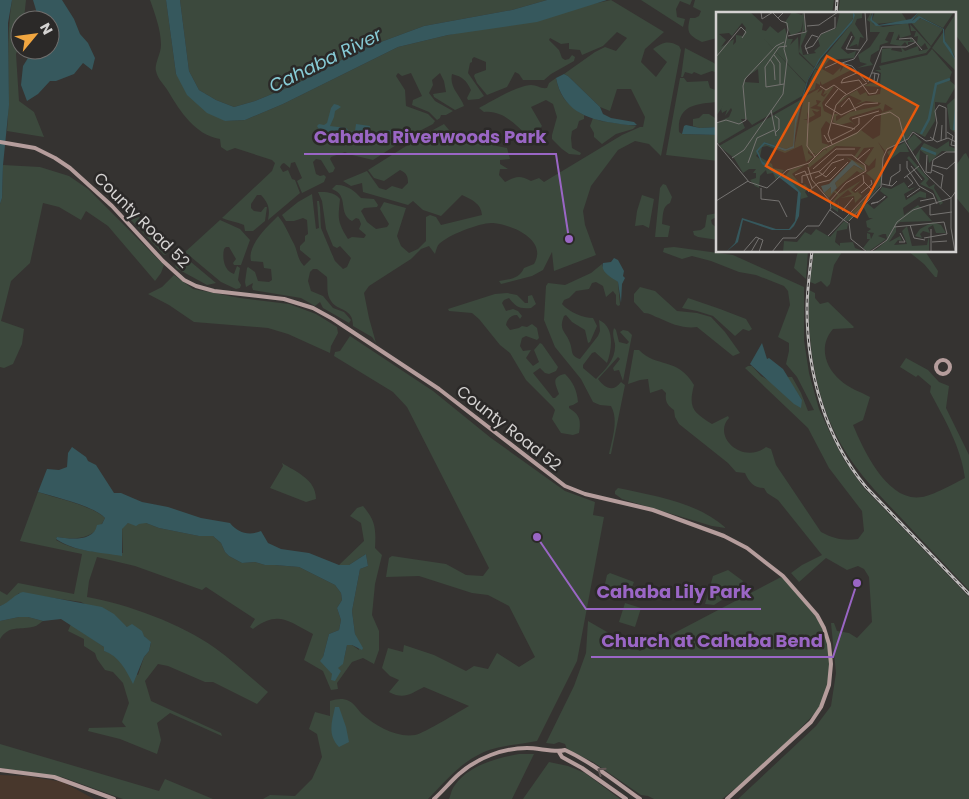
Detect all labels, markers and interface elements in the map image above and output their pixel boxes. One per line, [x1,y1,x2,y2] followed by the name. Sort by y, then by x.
[10,10,60,60] north arrow
[716,12,956,252] inset map
[35,19,58,38] text: N
[264,21,387,98] water label: Cahaba River
[304,121,556,154] callout: Cahaba Riverwoods Park
[314,124,547,149] text: Cahaba Riverwoods Park
[89,167,195,273] street label: County Road 52
[452,380,566,476] street label: County Road 52
[586,576,761,609] callout: Cahaba Lily Park
[596,579,752,604] text: Cahaba Lily Park
[591,624,833,657] callout: Church at Cahaba Bend
[601,628,823,653] text: Church at Cahaba Bend
[597,768,607,777] one-way arrow

